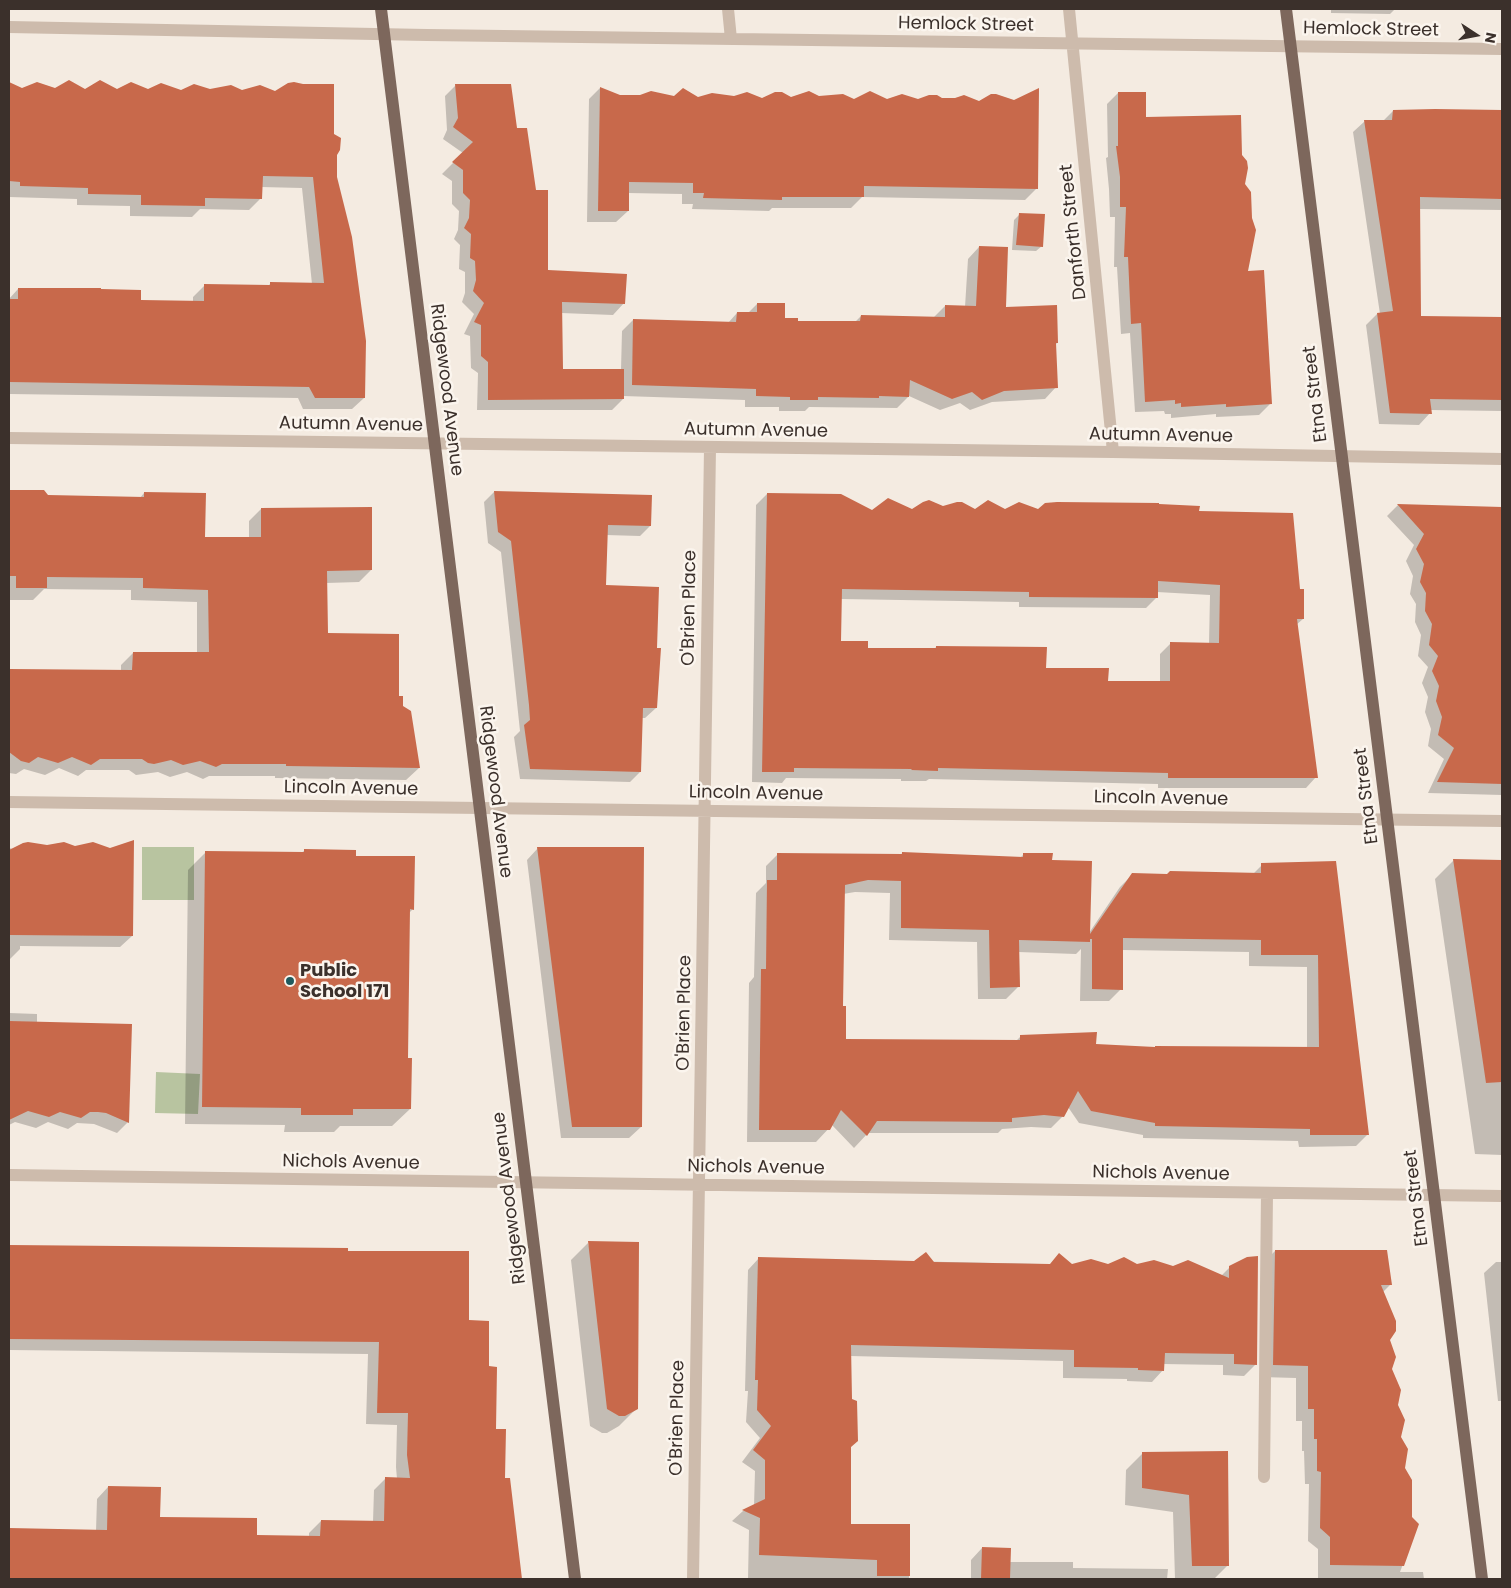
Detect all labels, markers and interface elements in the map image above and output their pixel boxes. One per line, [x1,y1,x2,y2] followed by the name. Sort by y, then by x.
[1451,10,1501,60] north arrow
[898,13,1034,37] street label: Hemlock Street
[1303,18,1439,42] street label: Hemlock Street
[1480,31,1502,45] text: N
[1056,163,1092,301] street label: Danforth Street
[425,303,467,477] street label: Ridgewood Avenue
[1299,345,1333,443] street label: Etna Street
[279,413,423,437] street label: Autumn Avenue
[684,419,828,443] street label: Autumn Avenue
[1089,424,1233,448] street label: Autumn Avenue
[678,550,702,666] street label: O'Brien Place
[474,705,516,879] street label: Ridgewood Avenue
[1350,747,1384,845] street label: Etna Street
[284,777,418,801] street label: Lincoln Avenue
[689,782,823,806] street label: Lincoln Avenue
[1094,787,1228,811] street label: Lincoln Avenue
[673,955,697,1071] street label: O'Brien Place
[300,960,389,1002] place label: Public School 171
[284,975,296,987] marker: Public School 171
[489,1111,531,1285] street label: Ridgewood Avenue
[1400,1149,1434,1247] street label: Etna Street
[282,1151,420,1175] street label: Nichols Avenue
[687,1156,825,1180] street label: Nichols Avenue
[1092,1162,1230,1186] street label: Nichols Avenue
[666,1360,690,1476] street label: O'Brien Place

